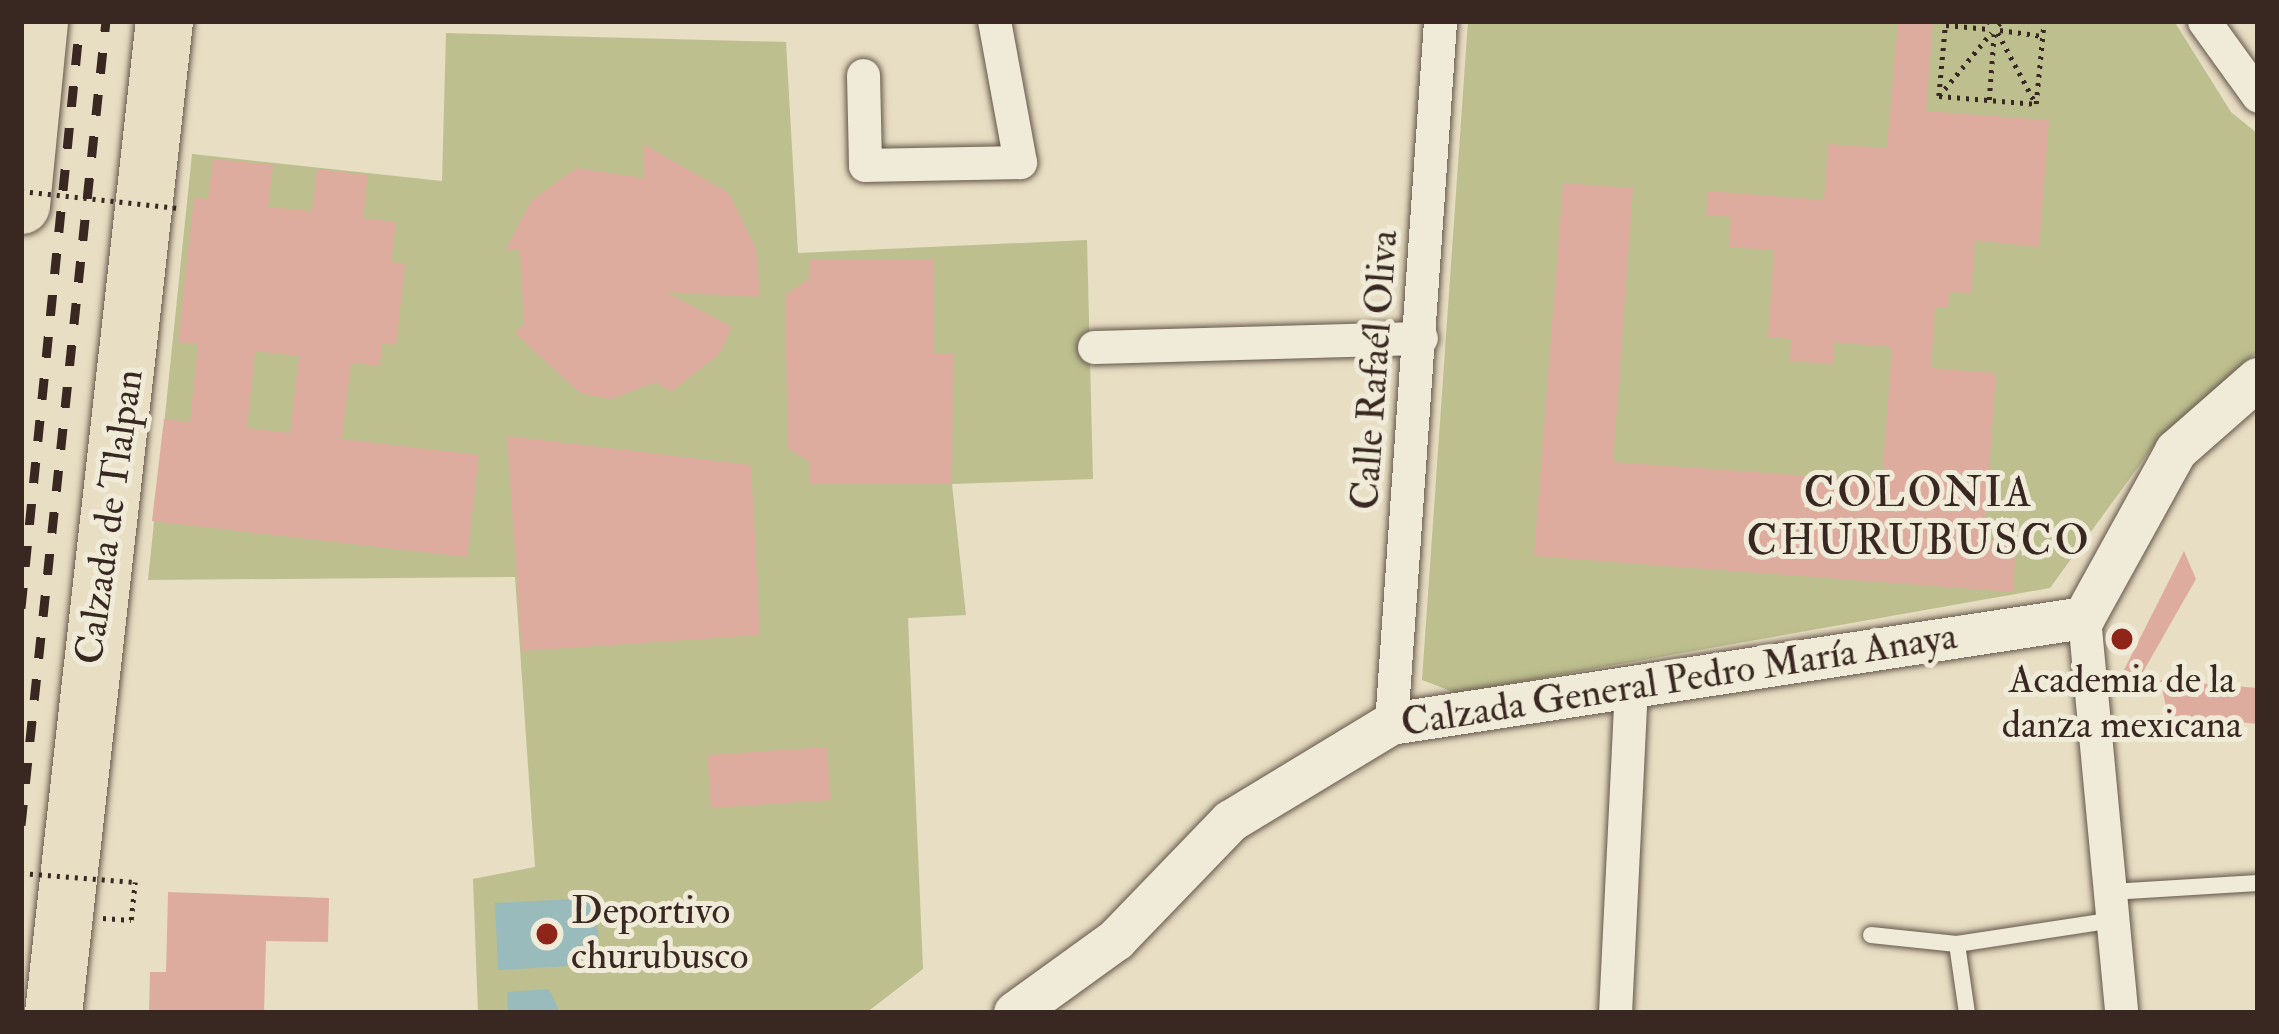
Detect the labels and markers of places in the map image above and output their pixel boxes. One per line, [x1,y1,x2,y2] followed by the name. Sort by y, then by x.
[2109,626,2135,652] marker: Academia de la danza mexicana
[2002,658,2242,749] place label: Academia de la danza mexicana
[571,889,749,980] place label: Deportivo churubusco
[534,921,560,947] marker: Deportivo churubusco

